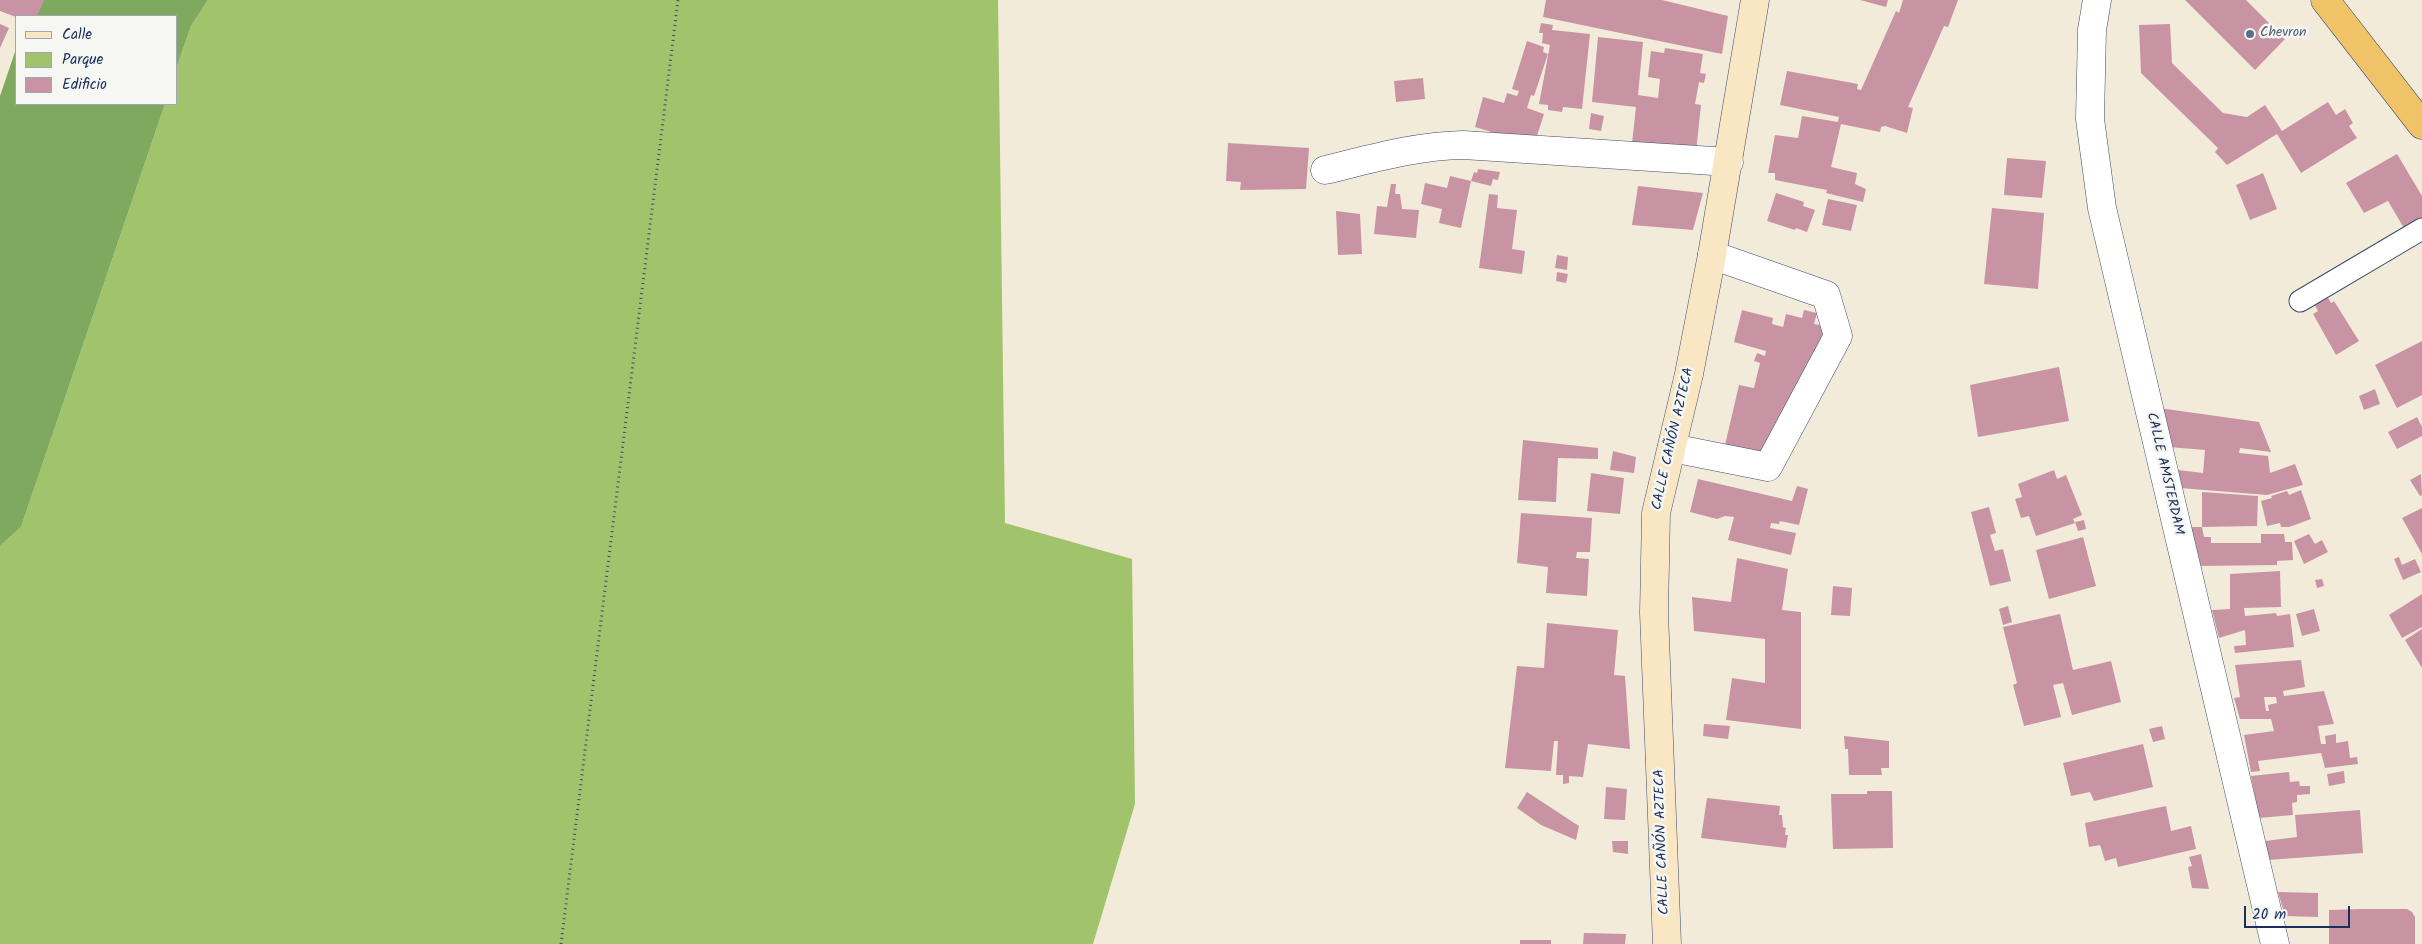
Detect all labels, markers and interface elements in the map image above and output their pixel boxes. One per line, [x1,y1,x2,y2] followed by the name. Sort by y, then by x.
[15,15,178,105] legend
[62,23,92,47] text: Calle
[2260,26,2307,42] place label: Chevron
[2244,28,2256,40] marker: Chevron
[62,48,103,72] text: Parque
[62,73,107,97] text: Edificio
[1649,366,1699,512] street label: CALLE CAÑÓN AZTECA
[2142,411,2186,537] street label: CALLE AMSTERDAM
[1652,769,1674,915] street label: CALLE CAÑÓN AZTECA
[2247,896,2353,928] scale bar
[2252,903,2286,927] text: 20 m

